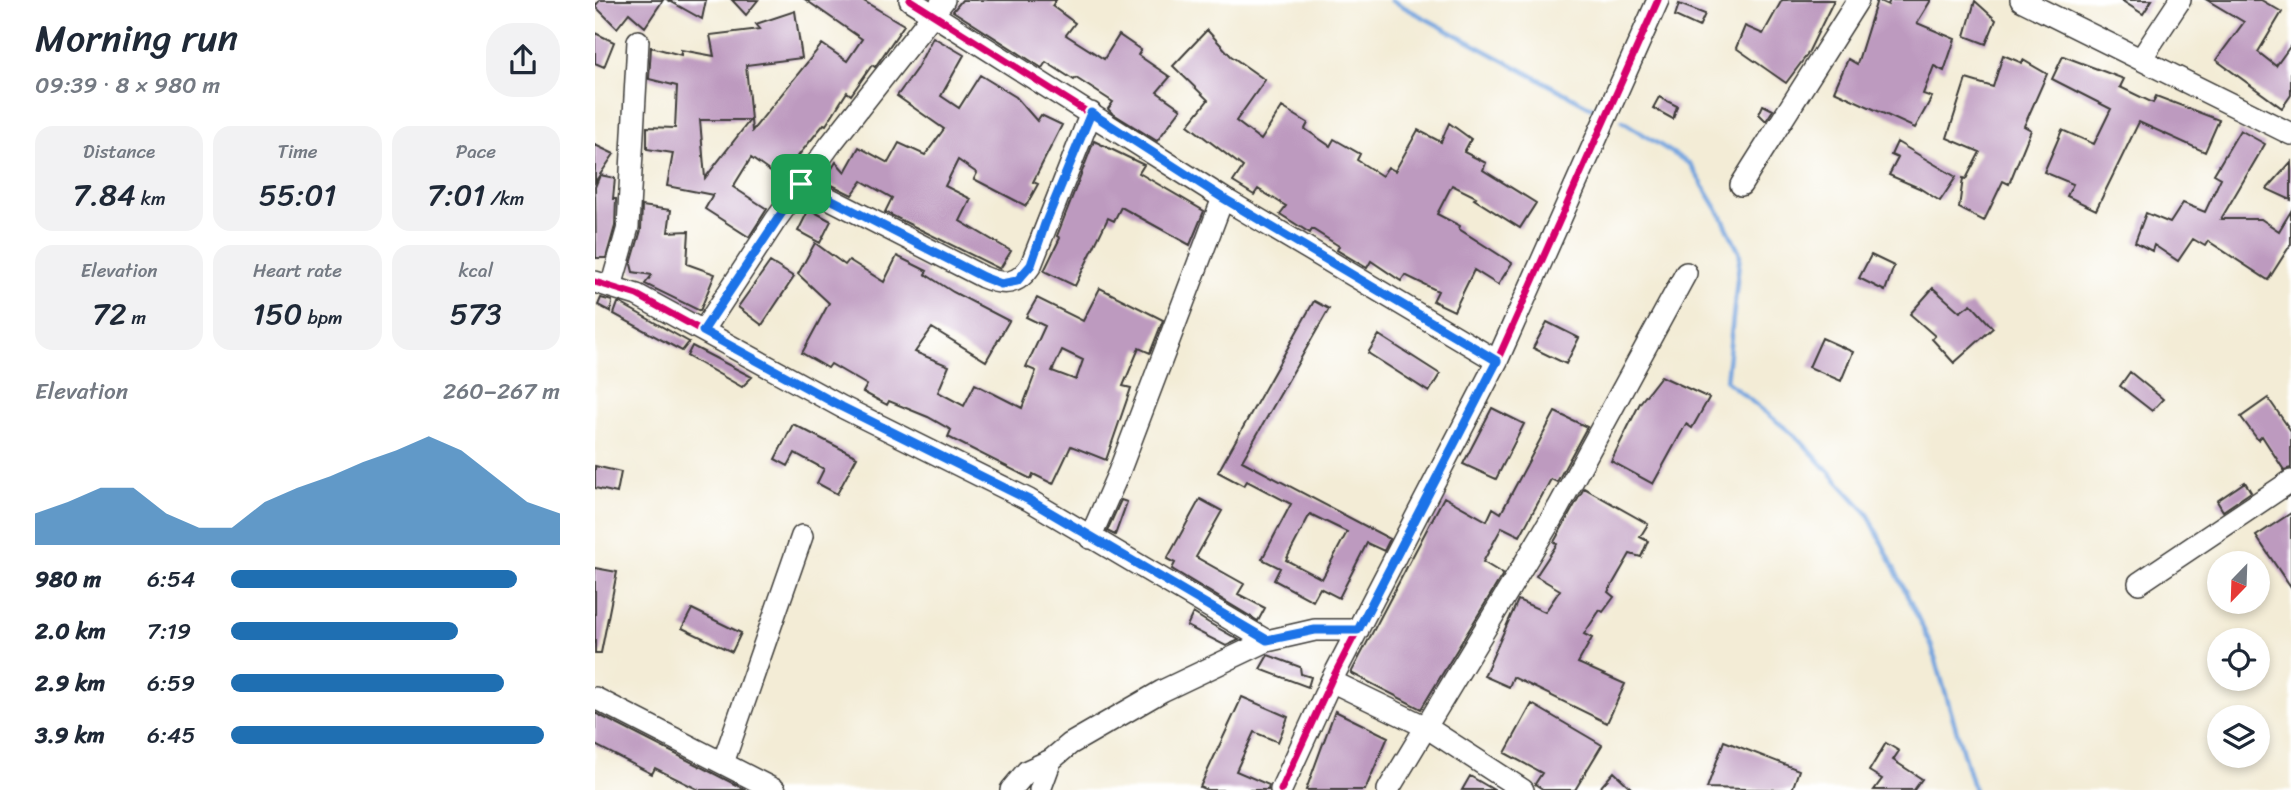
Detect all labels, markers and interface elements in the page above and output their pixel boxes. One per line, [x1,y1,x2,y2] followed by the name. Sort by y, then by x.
[35,5,238,72] text: Morning run
[486,23,560,97] button: share
[35,65,220,106] text: 09:39 · 8 × 980 m
[83,135,155,168] text: Distance
[277,135,318,168] text: Time
[456,135,496,168] text: Pace
[771,154,831,214] pin
[782,165,820,203] icon: arrive
[73,168,136,222] text: 7.84
[259,168,336,222] text: 55:01
[427,168,485,222] text: 7:01
[136,182,165,215] text: km
[485,182,524,215] text: /km
[81,254,158,287] text: Elevation
[253,254,342,287] text: Heart rate
[459,254,493,287] text: kcal
[92,287,127,341] text: 72
[252,287,303,341] text: 150
[450,287,502,341] text: 573
[127,301,146,334] text: m
[303,301,343,334] text: bpm
[35,371,128,412] text: Elevation
[443,371,560,412] text: 260–267 m
[2207,551,2270,614] north arrow
[2207,551,2270,768] map controls
[35,559,101,600] text: 980 m
[147,559,195,600] text: 6:54
[35,611,106,652] text: 2.0 km
[147,611,191,652] text: 7:19
[2207,628,2270,691] button: locate
[35,663,105,704] text: 2.9 km
[147,663,195,704] text: 6:59
[2207,705,2270,768] button: layers
[35,715,105,756] text: 3.9 km
[147,715,195,756] text: 6:45

